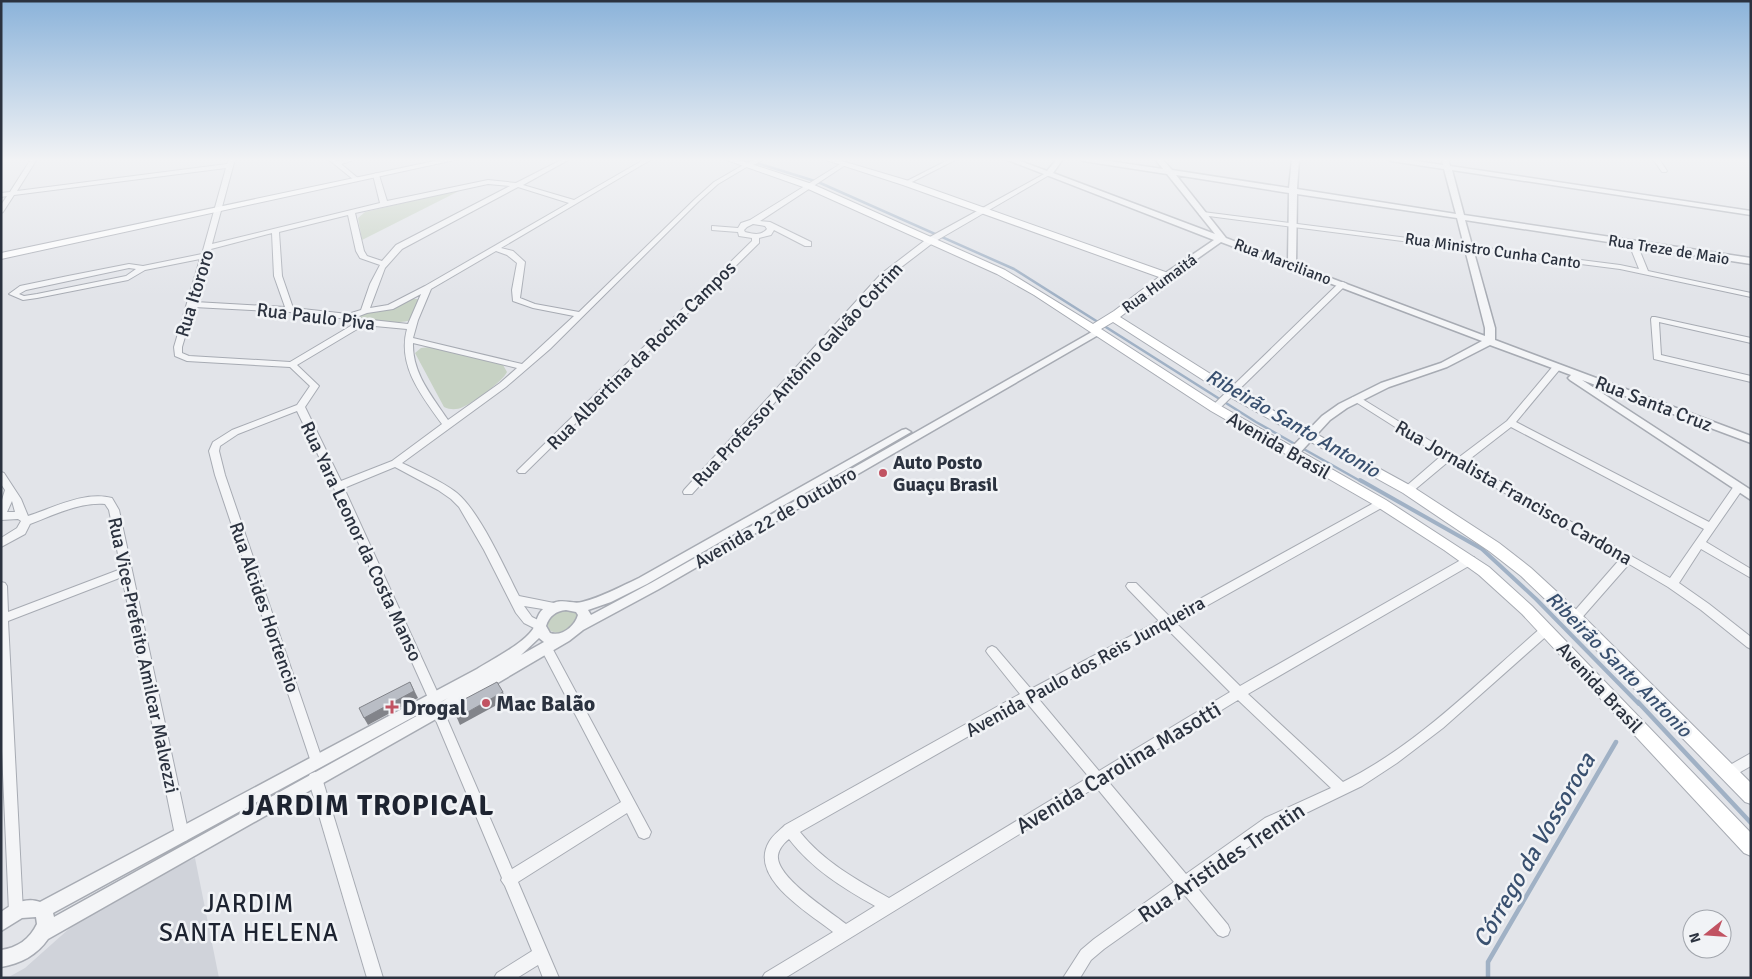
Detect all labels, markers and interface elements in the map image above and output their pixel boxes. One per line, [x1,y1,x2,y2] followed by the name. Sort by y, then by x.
[1404,229,1582,273] street label: Rua Ministro Cunha Canto
[1607,231,1731,269] street label: Rua Treze de Maio
[1231,234,1334,290] street label: Rua Marciliano
[170,247,220,340] street label: Rua Itororo
[1118,250,1201,318] street label: Rua Humaitá
[542,256,741,455] street label: Rua Albertina da Rocha Campos
[687,257,908,492] street label: Rua Professor Antônio Galvão Cotrim
[255,298,376,336] street label: Rua Paulo Piva
[1201,364,1385,484] water label: Ribeirão Santo Antonio
[1592,371,1716,437] street label: Rua Santa Cruz
[1223,407,1334,485] street label: Avenida Brasil
[1391,415,1636,571] street label: Rua Jornalista Francisco Cardona
[295,418,427,665] street label: Rua Yara Leonor da Costa Manso
[893,451,998,497] place label: Auto Posto Guaçu Brasil
[690,462,861,574] street label: Avenida 22 de Outubro
[877,467,889,479] marker: Auto Posto Guaçu Brasil
[102,515,184,795] street label: Rua Vice-Prefeito Amilcar Malvezzi
[224,519,305,696] street label: Rua Alcides Hortencio
[1540,586,1698,744] water label: Ribeirão Santo Antonio
[962,591,1209,743] street label: Avenida Paulo dos Reis Junqueira
[1551,637,1647,738] street label: Avenida Brasil
[496,690,595,717] place label: Mac Balão
[402,694,467,721] place label: Drogal
[1011,695,1226,839] street label: Avenida Carolina Masotti
[480,697,492,709] marker: Mac Balão
[386,701,398,713] marker: Drogal
[1466,747,1602,953] water label: Córrego da Vossoroca
[242,788,494,823] district label: JARDIM TROPICAL
[1133,797,1310,928] street label: Rua Aristides Trentin
[159,888,339,948] district label: JARDIM SANTA HELENA
[1682,909,1732,959] north arrow
[1685,931,1705,945] text: N

